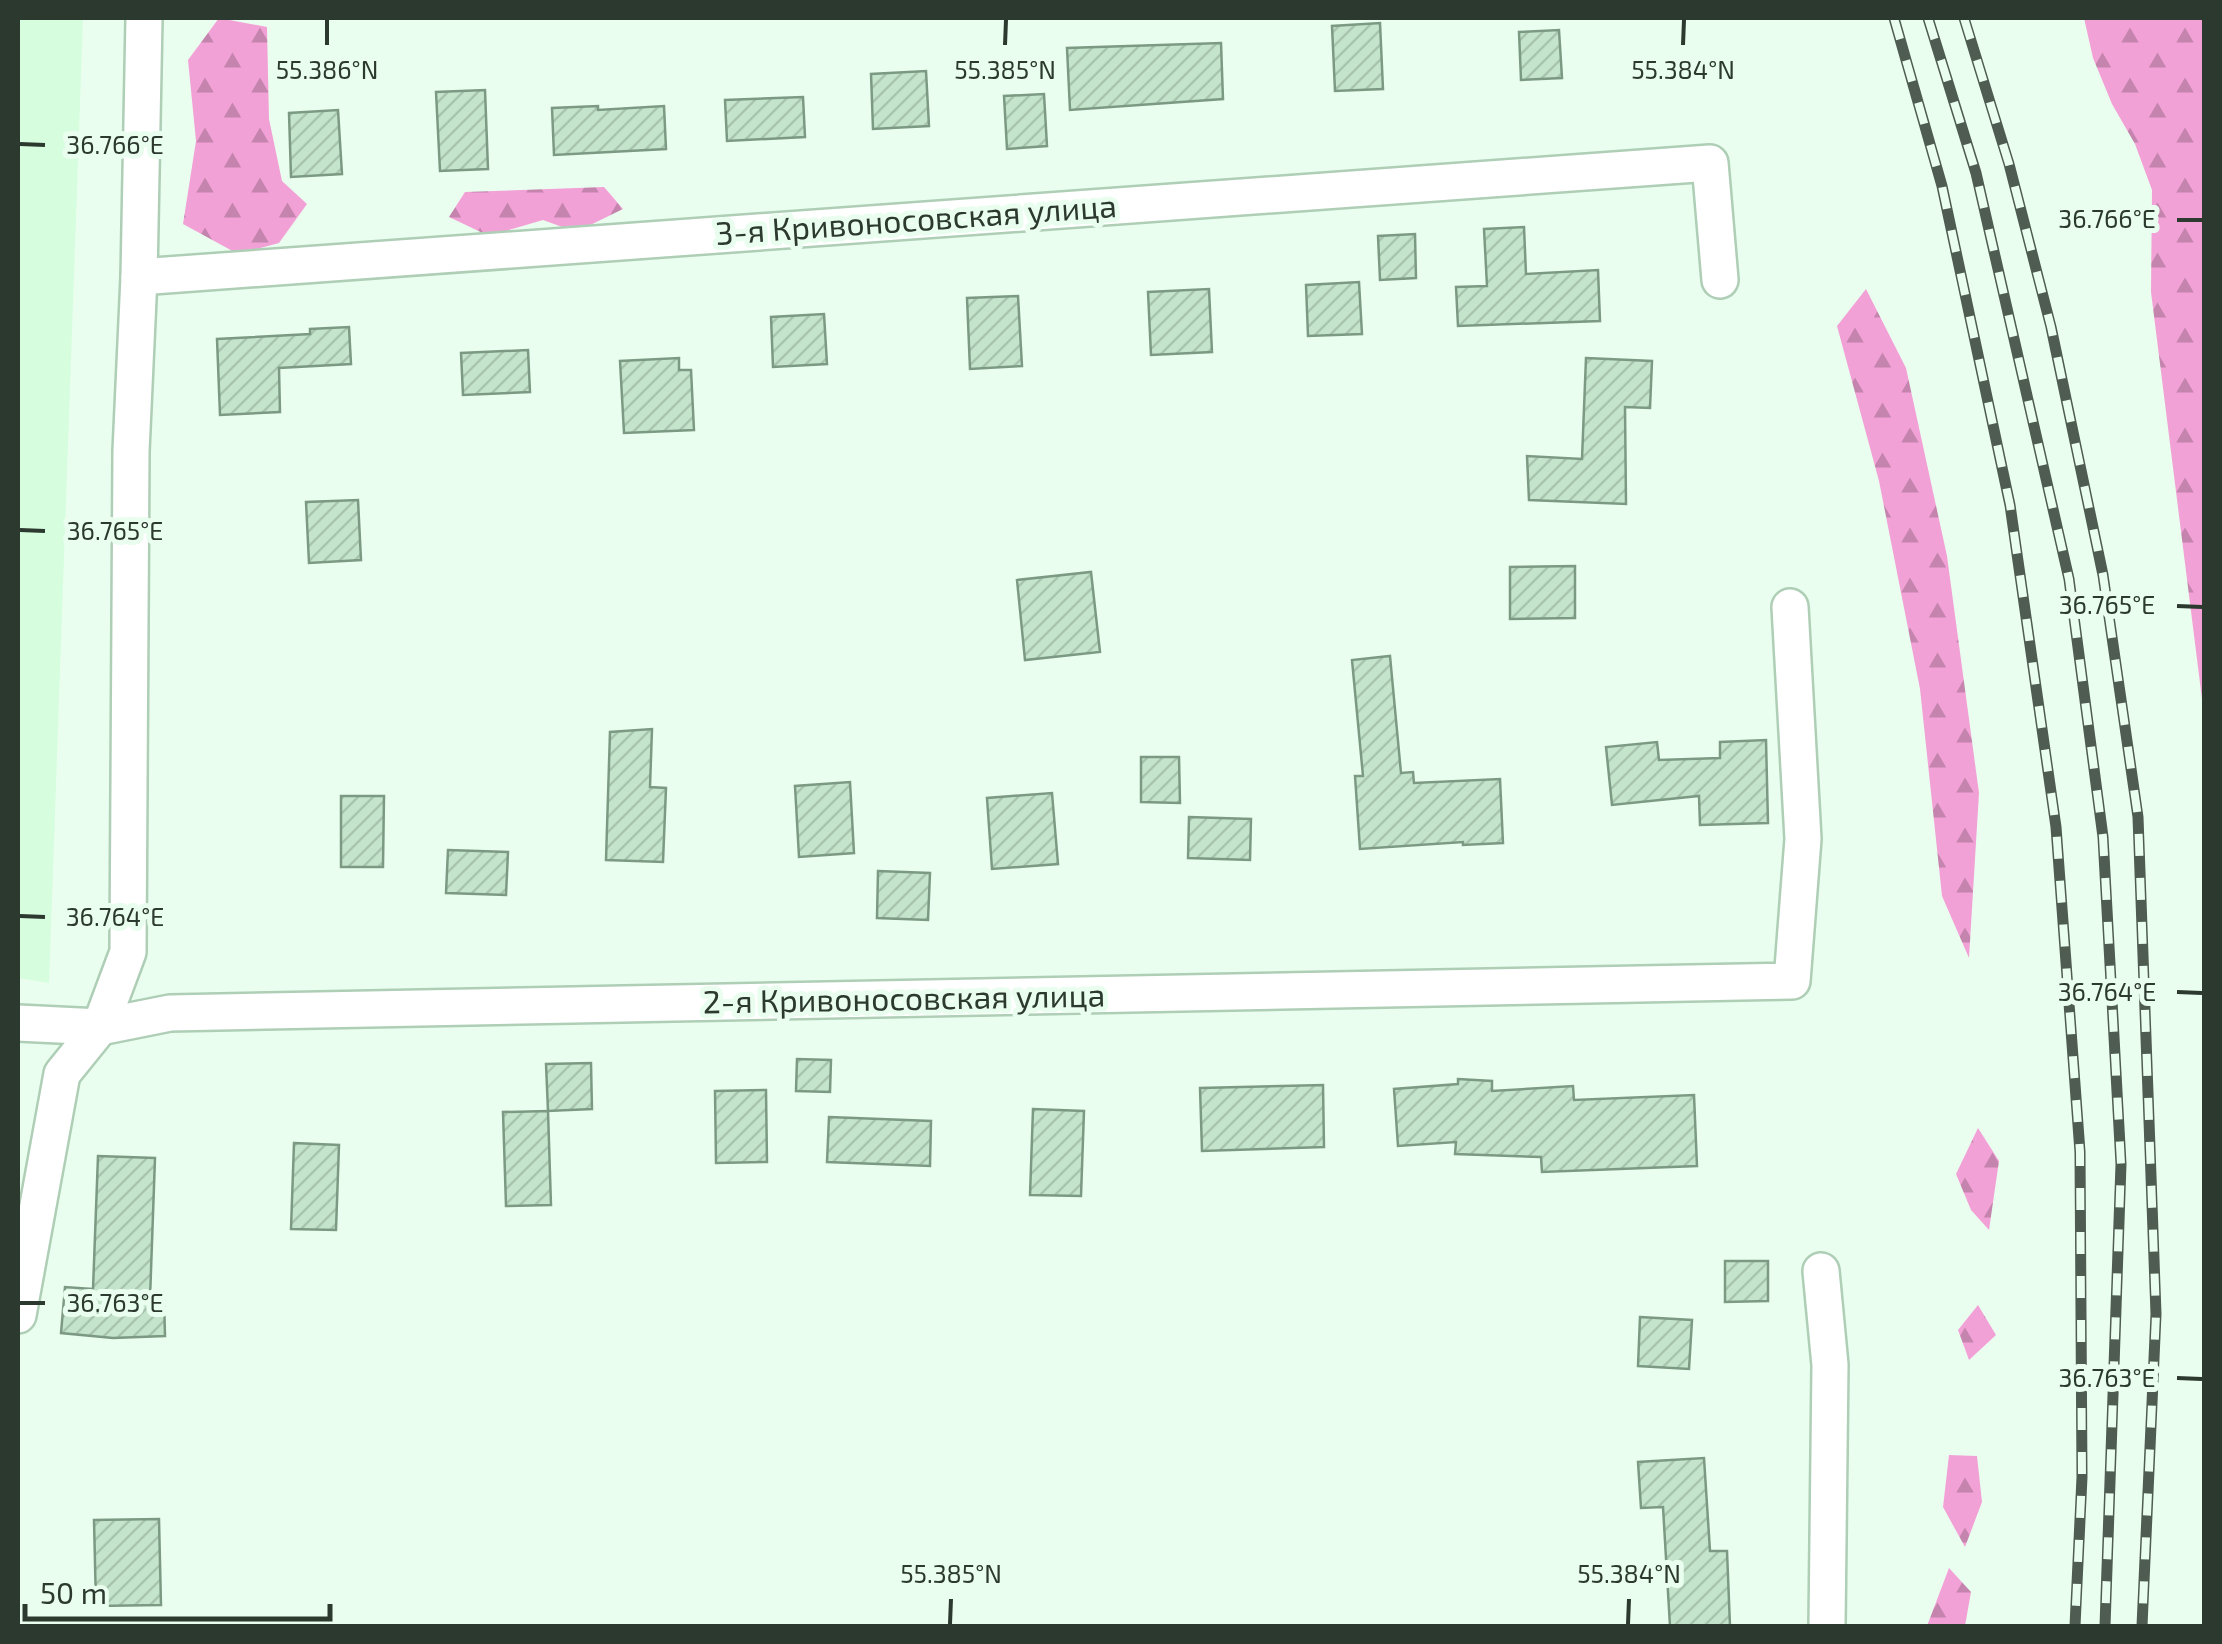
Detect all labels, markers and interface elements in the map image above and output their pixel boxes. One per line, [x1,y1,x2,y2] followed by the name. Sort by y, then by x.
[276,54,378,84] text: 55.386°N
[954,54,1056,84] text: 55.385°N
[1631,54,1735,84] text: 55.384°N
[66,129,164,159] text: 36.766°E
[714,185,1118,252] street label: 3-я Кривоносовская улица
[2058,203,2156,233] text: 36.766°E
[67,515,163,545] text: 36.765°E
[2059,589,2155,619] text: 36.765°E
[66,901,164,931] text: 36.764°E
[703,974,1105,1021] street label: 2-я Кривоносовская улица
[2058,976,2156,1006] text: 36.764°E
[66,1287,164,1317] text: 36.763°E
[2058,1362,2156,1392] text: 36.763°E
[900,1558,1002,1588] text: 55.385°N
[1577,1558,1681,1588] text: 55.384°N
[25,1559,330,1621] scale bar
[40,1574,107,1610] text: 50 m

